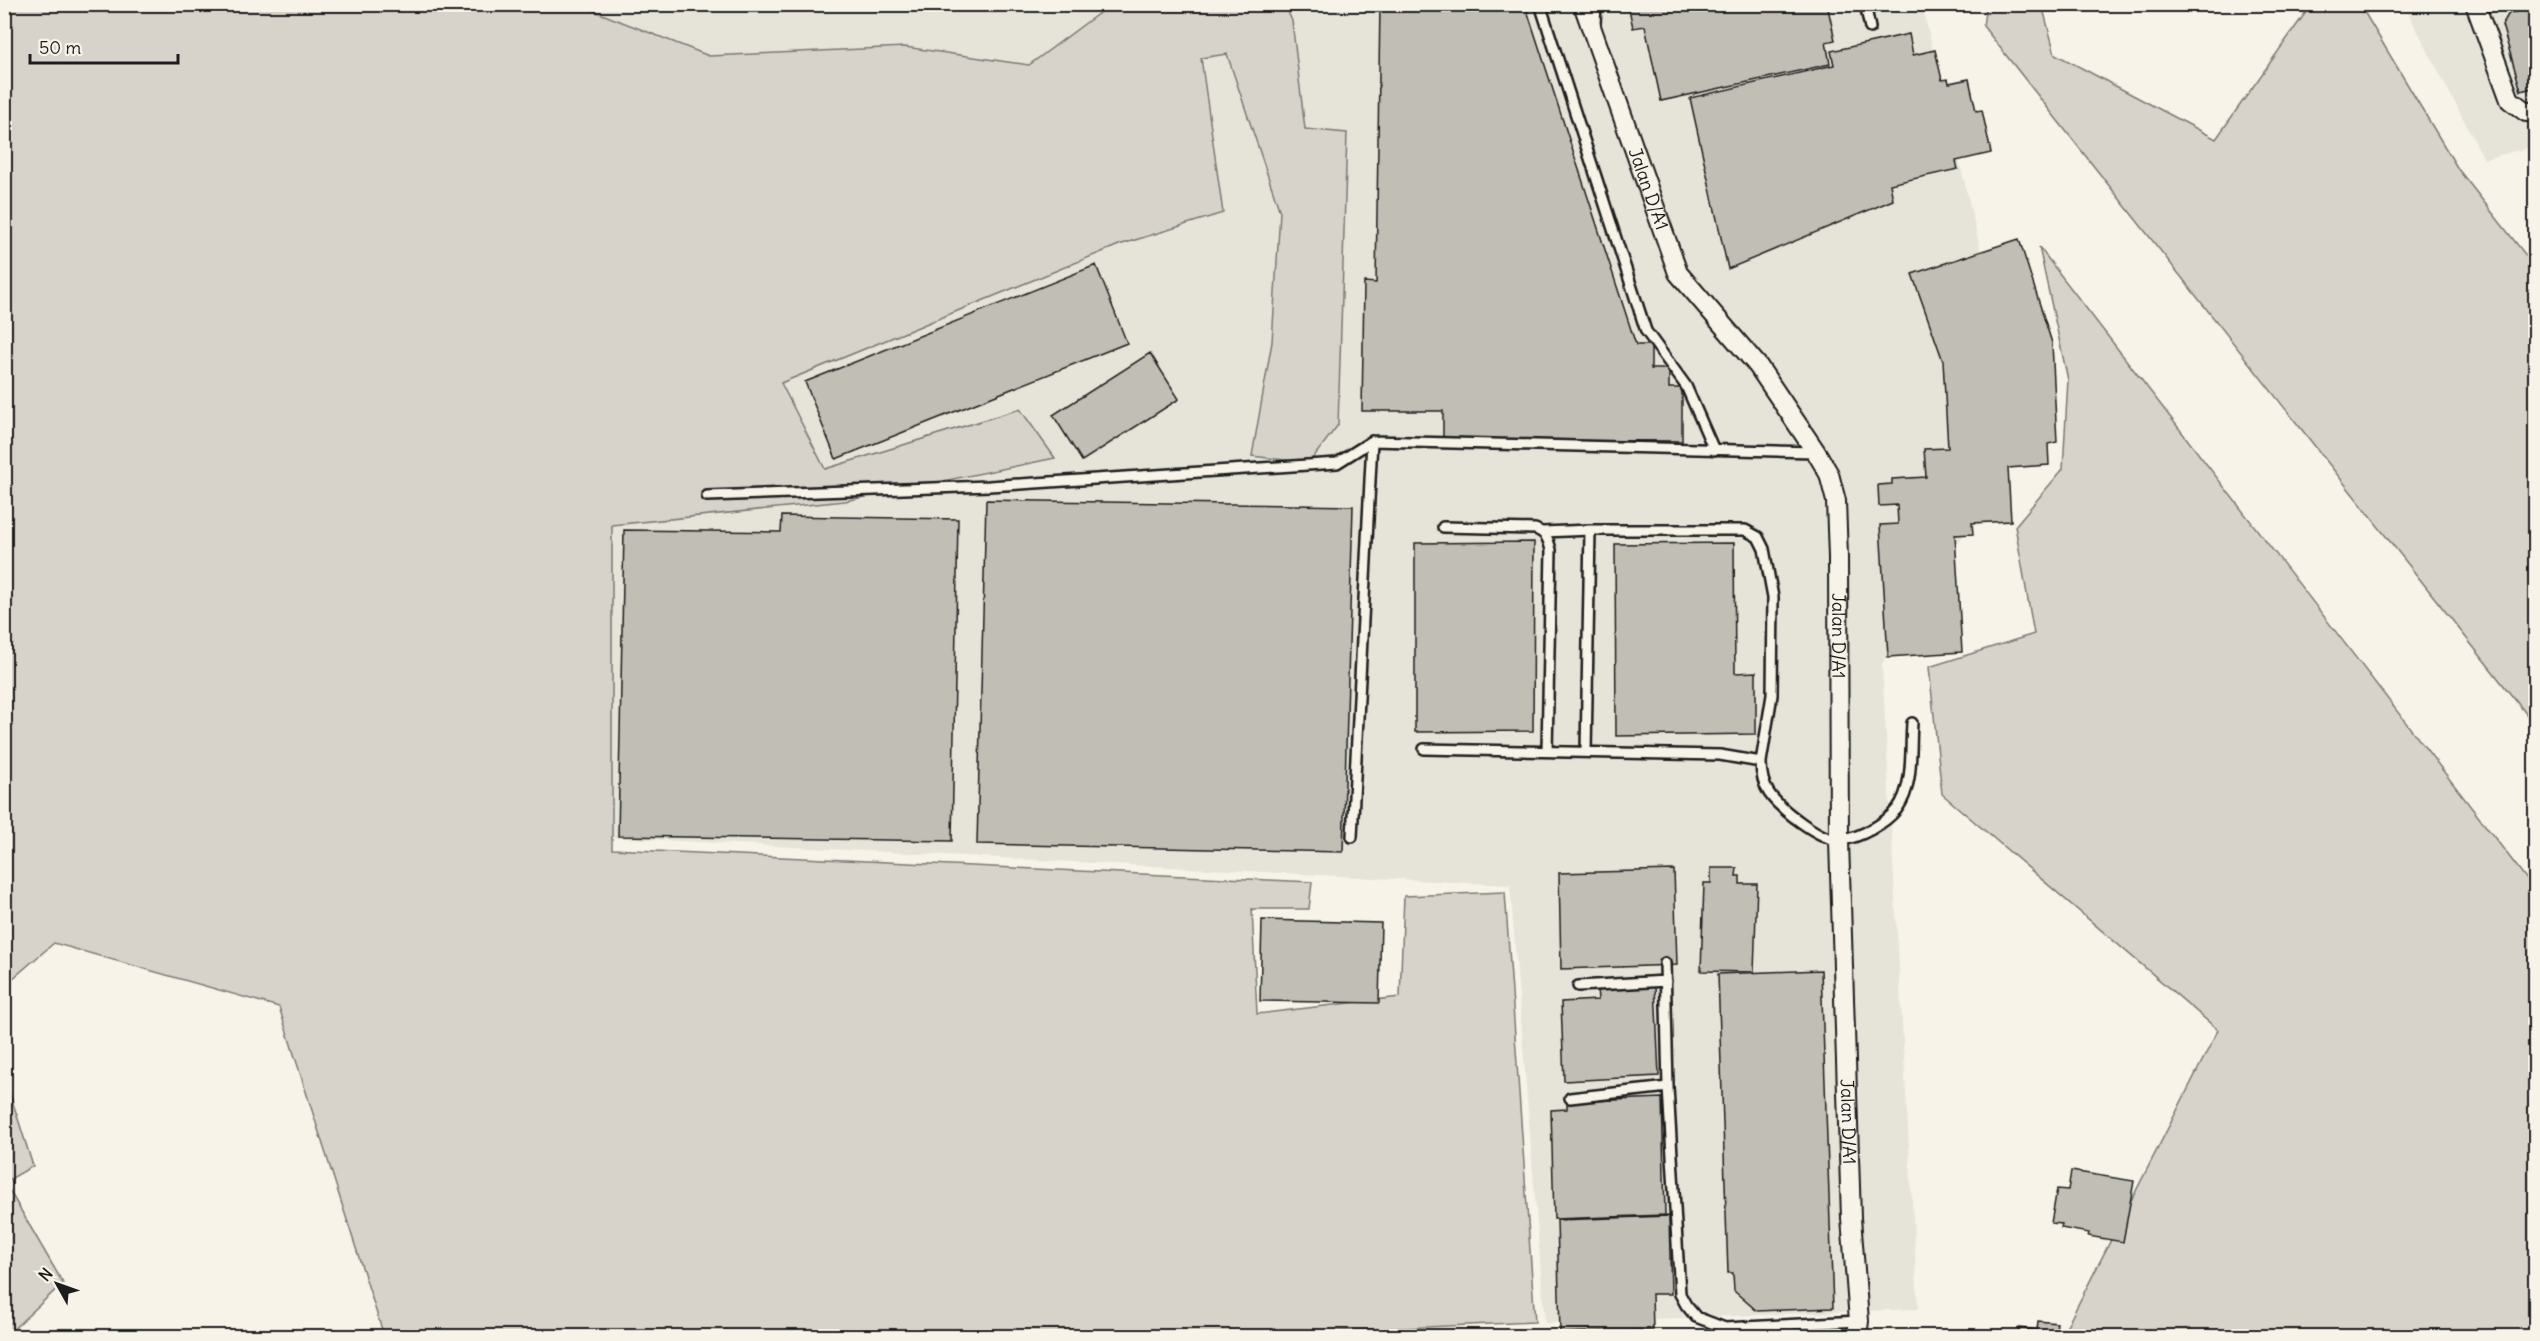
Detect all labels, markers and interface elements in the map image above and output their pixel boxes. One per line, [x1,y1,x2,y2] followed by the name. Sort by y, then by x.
[30,27,178,65] scale bar
[39,36,81,59] text: 50 m
[1624,144,1674,233] street label: Jalan D/A1
[1827,593,1850,679] street label: Jalan D/A1
[1836,1078,1861,1165] street label: Jalan D/A1
[27,1254,87,1314] north arrow
[34,1264,57,1285] text: N

